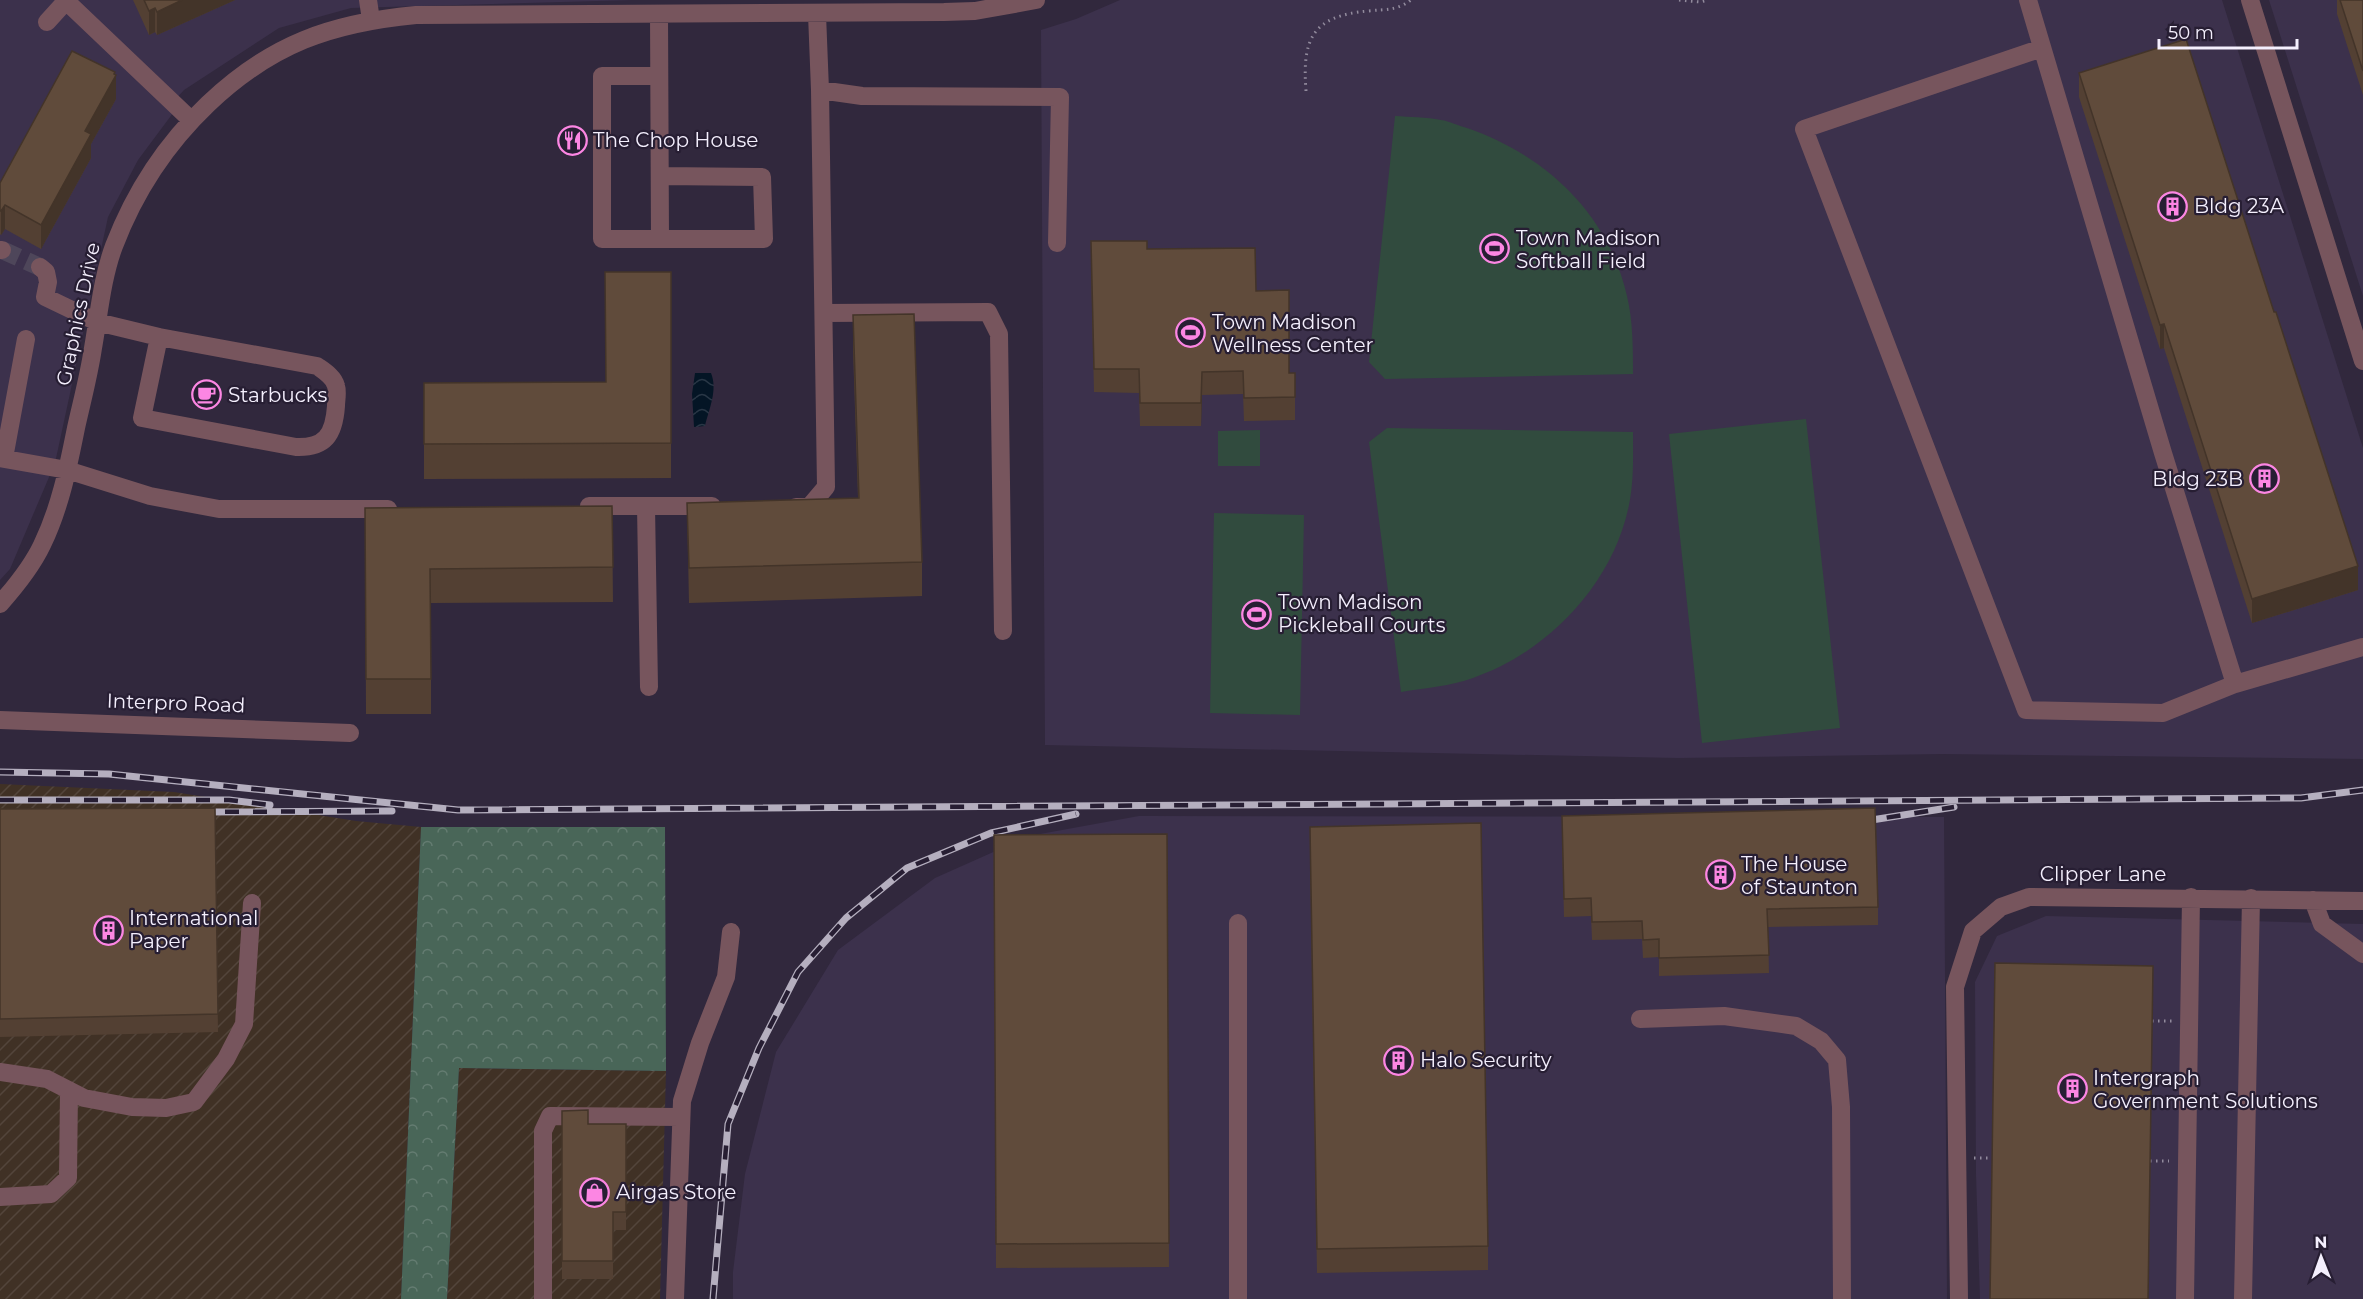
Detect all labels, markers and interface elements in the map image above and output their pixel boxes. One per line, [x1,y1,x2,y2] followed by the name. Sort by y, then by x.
[2159,12,2297,50] scale bar
[2168,22,2214,44] text: 50 m
[556,124,588,156] restaurant icon: The Chop House
[593,128,758,152] place label: The Chop House
[2157,190,2189,222] building icon: Bldg 23A
[2194,194,2285,218] place label: Bldg 23A
[1516,226,1661,273] place label: Town Madison Softball Field
[1479,233,1511,265] sports icon: Town Madison Softball Field
[51,240,105,388] street label: Graphics Drive
[1212,310,1374,357] place label: Town Madison Wellness Center
[1175,317,1207,349] sports icon: Town Madison Wellness Center
[191,379,223,411] cafe icon: Starbucks
[228,383,327,407] place label: Starbucks
[2248,463,2280,495] building icon: Bldg 23B
[2152,467,2243,491] place label: Bldg 23B
[1278,590,1446,637] place label: Town Madison Pickleball Courts
[1241,598,1273,630] sports icon: Town Madison Pickleball Courts
[106,689,246,717] street label: Interpro Road
[1741,852,1858,899] place label: The House of Staunton
[1704,859,1736,891] building icon: The House of Staunton
[2040,862,2166,886] street label: Clipper Lane
[129,906,258,953] place label: International Paper
[92,914,124,946] building icon: International Paper
[1383,1044,1415,1076] building icon: Halo Security
[1420,1048,1552,1072] place label: Halo Security
[2093,1066,2318,1113] place label: Intergraph Government Solutions
[2056,1073,2088,1105] building icon: Intergraph Government Solutions
[579,1176,611,1208] shop icon: Airgas Store
[616,1180,736,1204] place label: Airgas Store
[2291,1227,2351,1287] north arrow
[2314,1233,2327,1252] text: N

